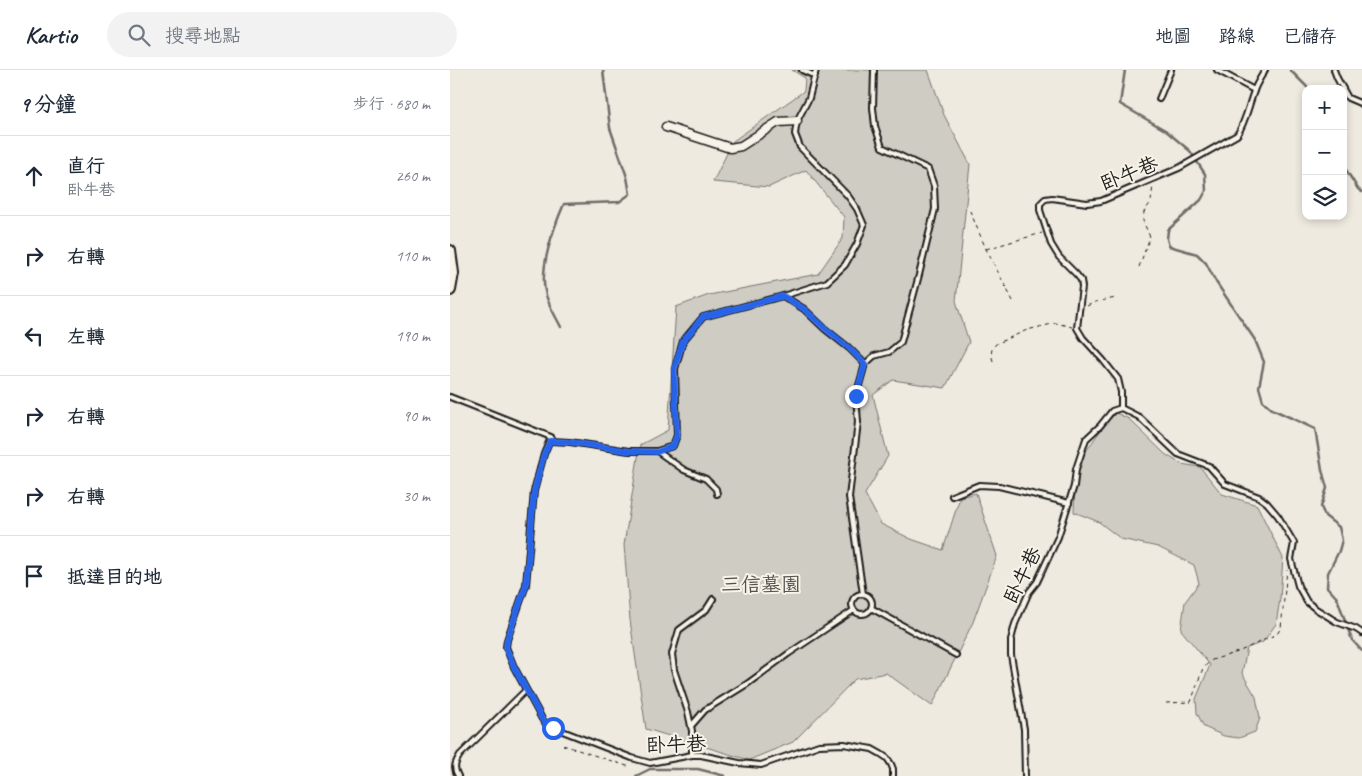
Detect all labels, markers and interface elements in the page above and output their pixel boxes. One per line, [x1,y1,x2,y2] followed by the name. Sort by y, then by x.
[107,12,457,57] search box
[25,20,77,50] text: Kartio
[125,21,153,49] icon: search
[165,24,241,48] text: 搜尋地點
[1155,25,1191,47] text: 地圖
[1219,25,1255,47] text: 路線
[1283,25,1337,47] text: 已儲存
[1302,85,1347,220] map controls
[1302,85,1347,130] button: +
[20,91,76,117] text: 9 分鐘
[353,94,430,114] text: 步行 · 680 m
[1302,130,1347,175] button: −
[1097,150,1163,196] street label: 卧牛巷
[67,154,105,178] text: 直行
[20,162,48,190] icon: ahead
[396,166,430,186] text: 260 m
[1302,175,1347,220] button: layers
[67,180,115,200] text: 卧牛巷
[20,242,48,270] icon: right
[67,245,105,269] text: 右轉
[396,246,430,266] text: 110 m
[20,322,48,350] icon: left
[67,325,105,349] text: 左轉
[396,326,430,346] text: 190 m
[845,385,868,408] route end
[20,402,48,430] icon: right
[67,405,105,429] text: 右轉
[403,406,430,426] text: 90 m
[20,482,48,510] icon: right
[67,485,105,509] text: 右轉
[403,486,430,506] text: 30 m
[998,542,1047,608] street label: 卧牛巷
[20,562,48,590] icon: arrive
[67,565,162,589] text: 抵達目的地
[721,572,801,597] park label: 三信墓園
[542,717,565,740] route start
[646,731,707,758] street label: 卧牛巷

